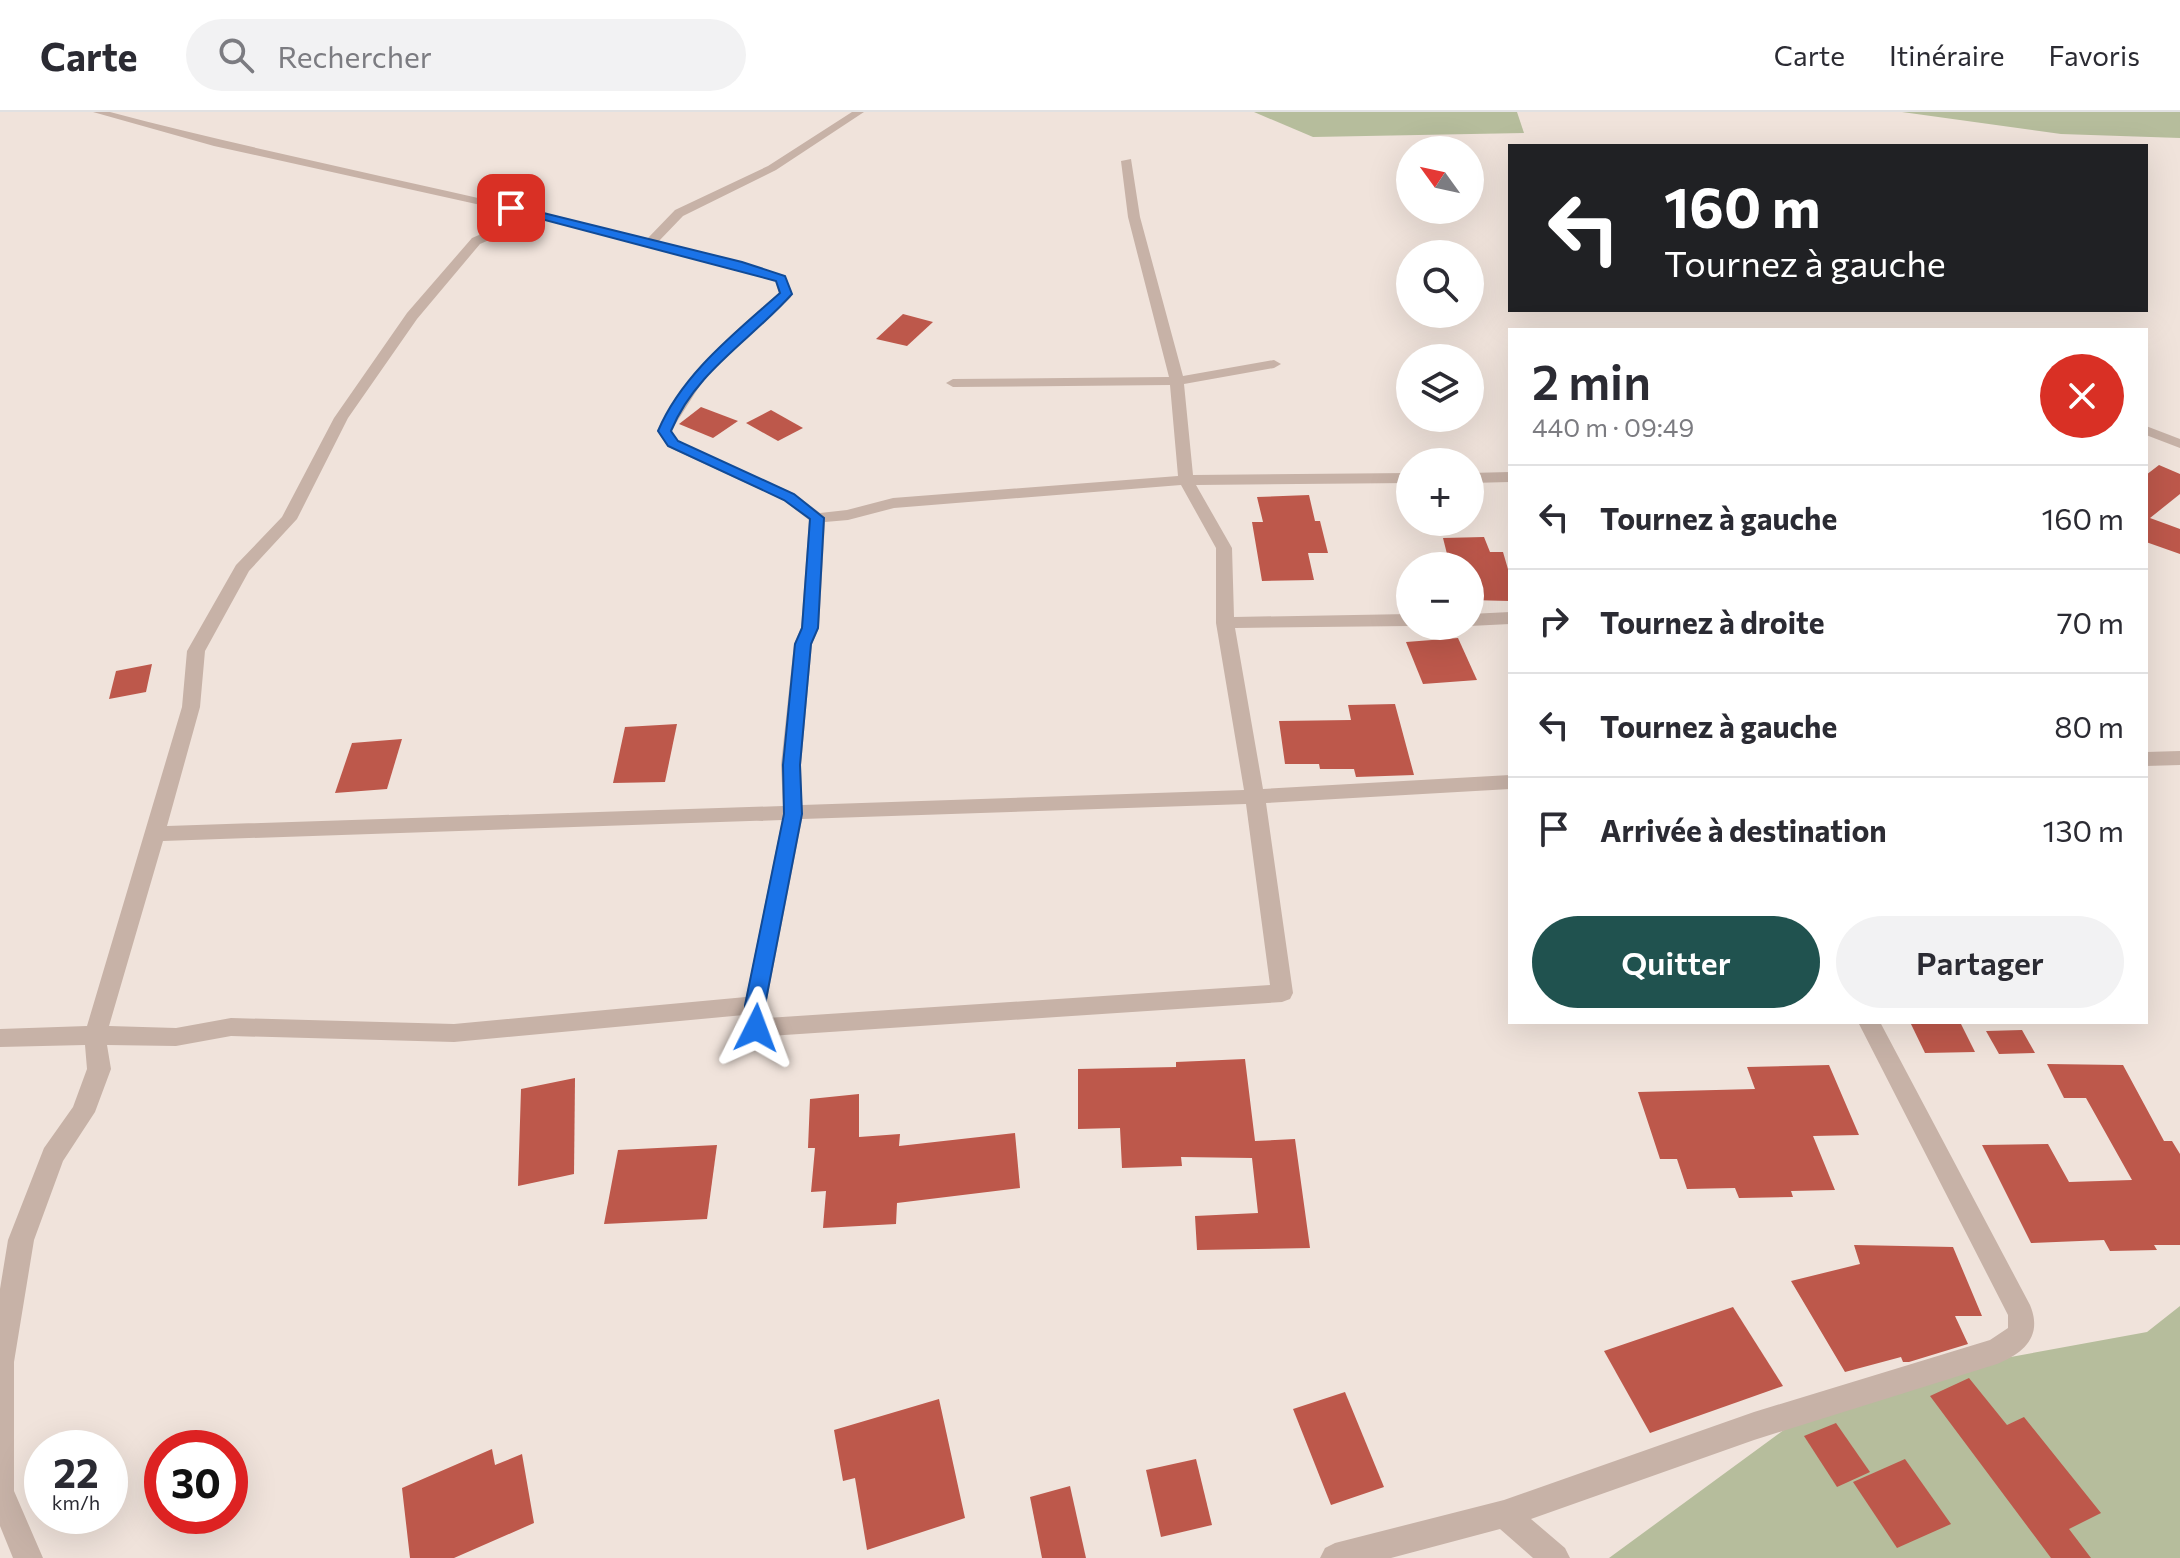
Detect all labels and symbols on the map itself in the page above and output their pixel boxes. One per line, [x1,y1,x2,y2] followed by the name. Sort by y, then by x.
[1396,136,1484,224] north arrow
[477,174,545,242] pin
[714,986,798,1070] position arrow
[144,1430,248,1534] speed limit sign: 30

